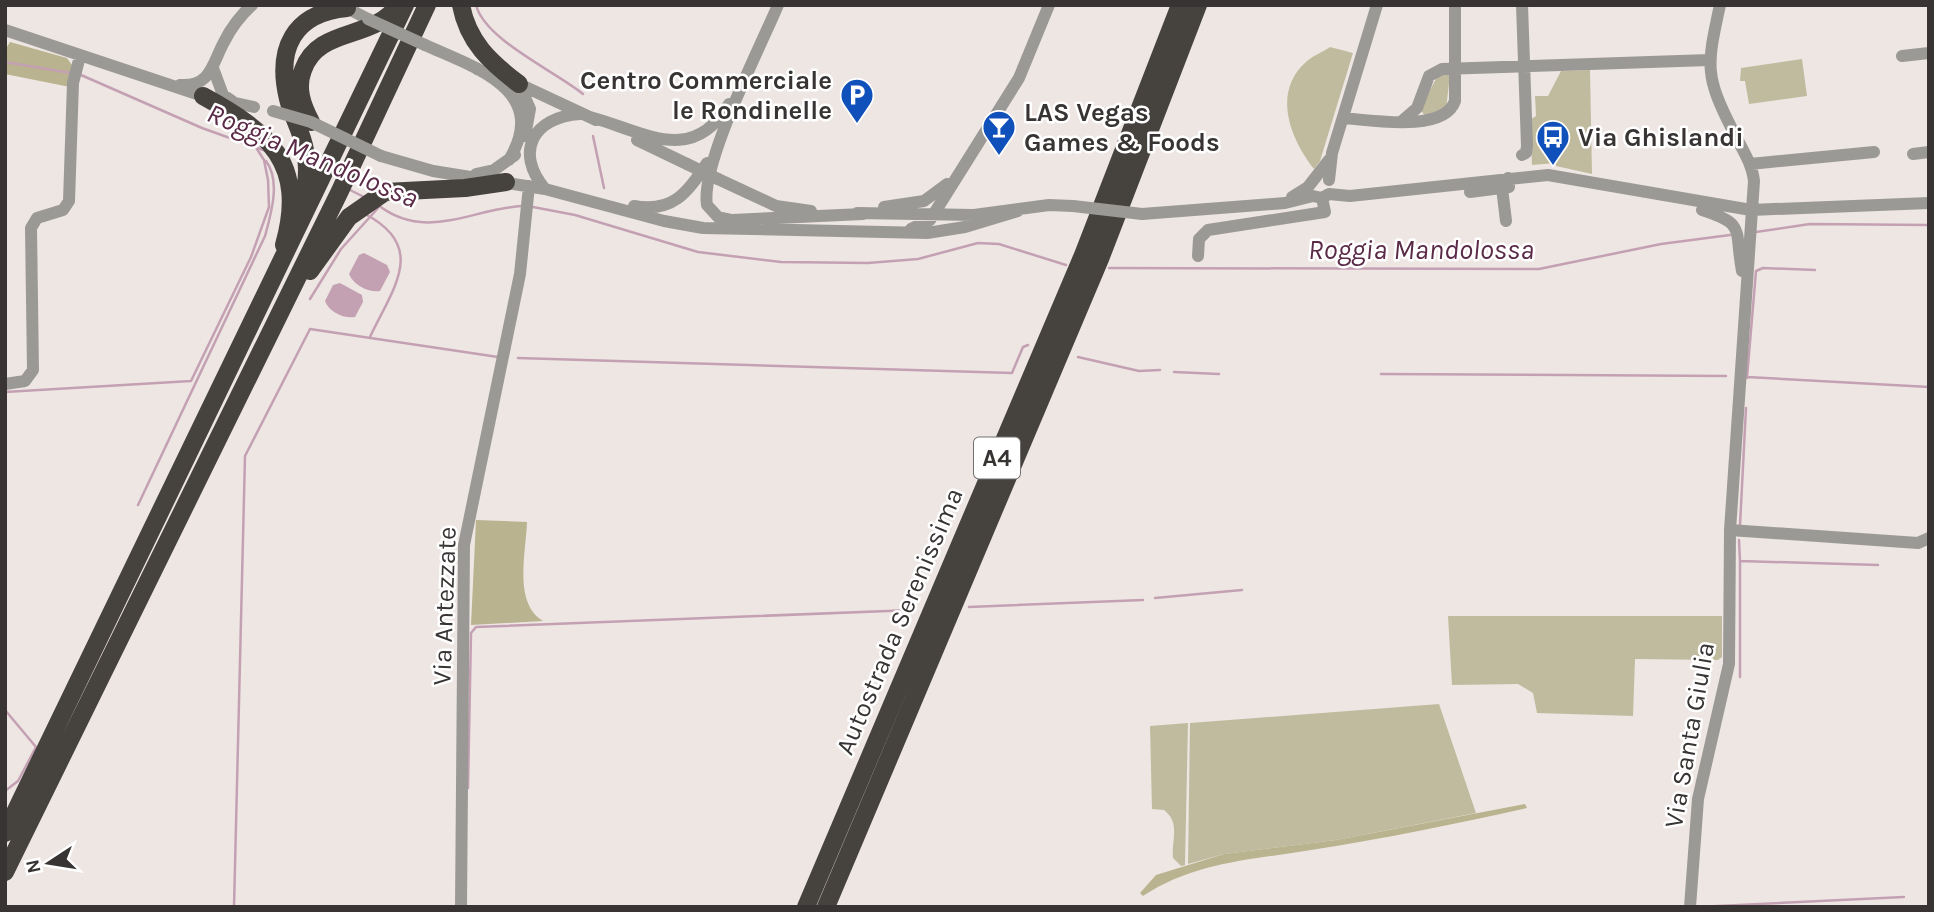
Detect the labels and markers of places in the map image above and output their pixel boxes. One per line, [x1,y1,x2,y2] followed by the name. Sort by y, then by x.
[580,65,832,126] place label: Centro Commerciale le Rondinelle
[838,76,876,125] parking icon: Centro Commerciale le Rondinelle
[1024,97,1220,158] place label: LAS Vegas Games & Foods
[980,108,1018,157] bar icon: LAS Vegas Games & Foods
[1534,118,1572,167] bus stop icon: Via Ghislandi
[1578,122,1744,153] place label: Via Ghislandi

